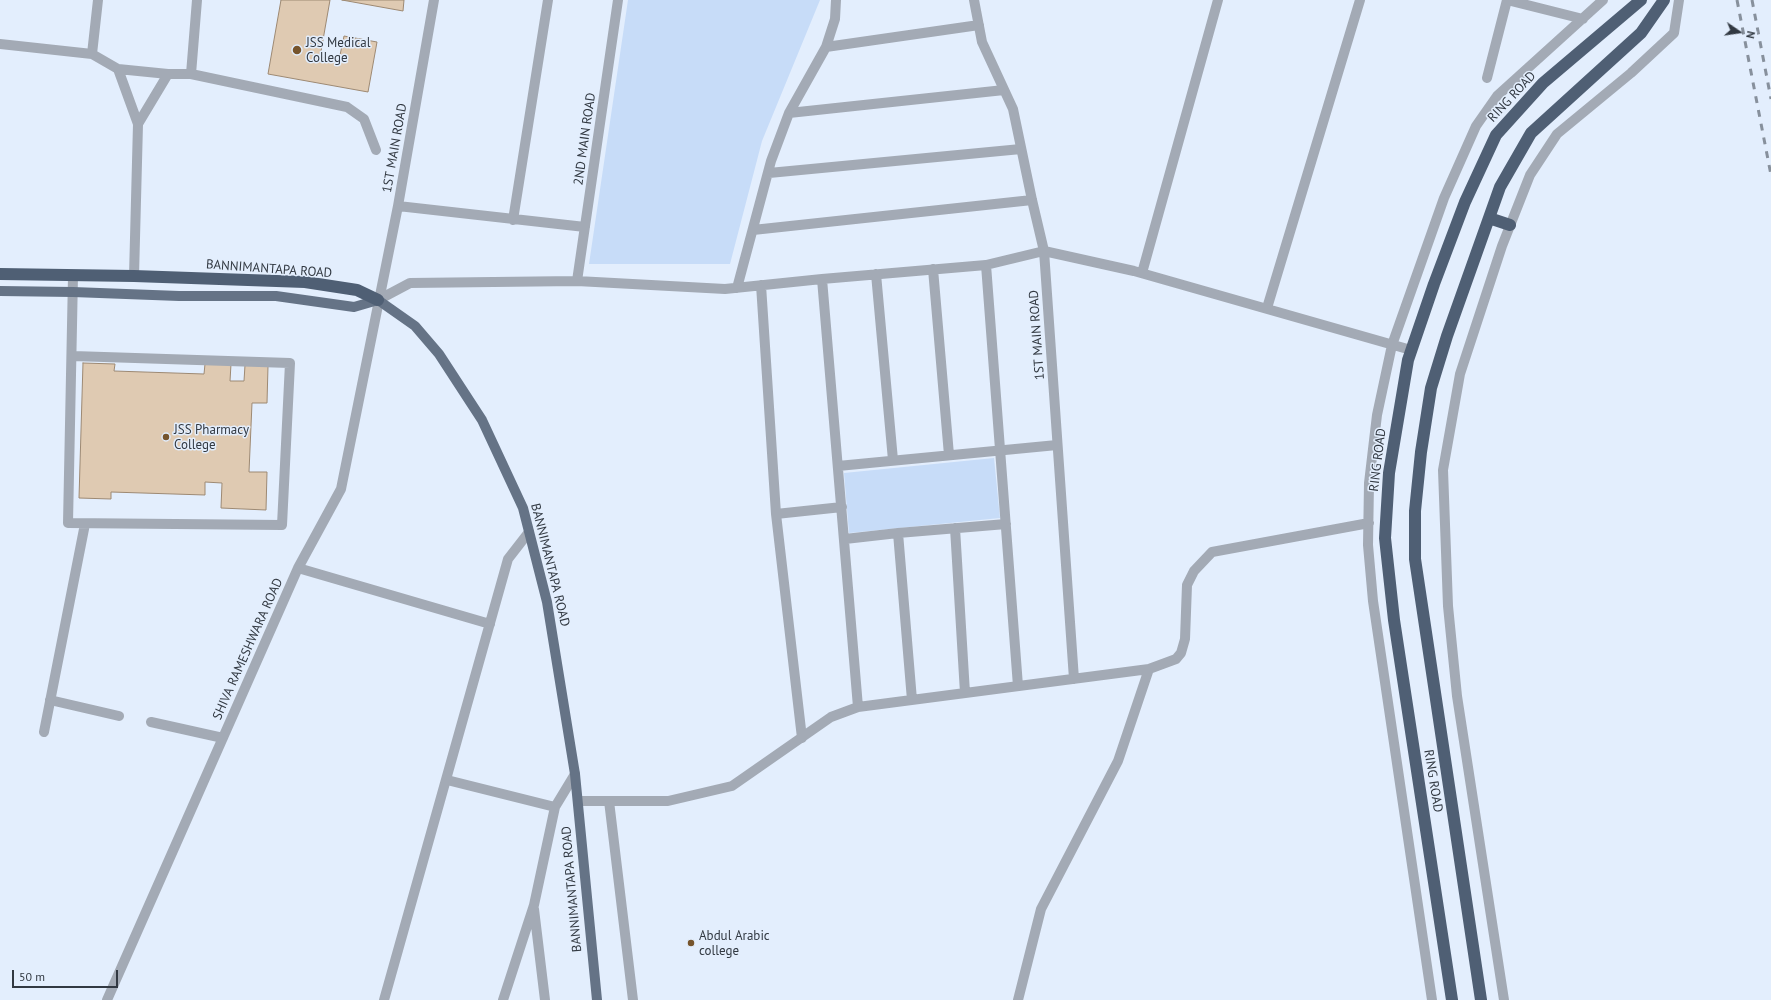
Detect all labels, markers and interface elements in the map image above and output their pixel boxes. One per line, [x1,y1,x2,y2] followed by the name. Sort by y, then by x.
[1719,12,1759,52] north arrow
[1743,30,1758,40] text: N
[306,35,371,66] place label: JSS Medical College
[291,44,303,56] marker: JSS Medical College
[1485,68,1539,126] street label: RING ROAD
[571,92,599,186] street label: 2ND MAIN ROAD
[379,102,411,194] street label: 1ST MAIN ROAD
[205,257,333,281] street label: BANNIMANTAPA ROAD
[1026,289,1048,381] street label: 1ST MAIN ROAD
[174,422,249,453] place label: JSS Pharmacy College
[1366,428,1390,492] street label: RING ROAD
[161,432,171,442] marker: JSS Pharmacy College
[527,502,573,628] street label: BANNIMANTAPA ROAD
[210,576,286,722] street label: SHIVA RAMESHWARA ROAD
[1420,748,1446,814] street label: RING ROAD
[559,825,585,953] street label: BANNIMANTAPA ROAD
[699,928,770,959] place label: Abdul Arabic college
[686,938,696,948] marker: Abdul Arabic college
[14,962,120,988] scale bar
[19,969,45,984] text: 50 m

